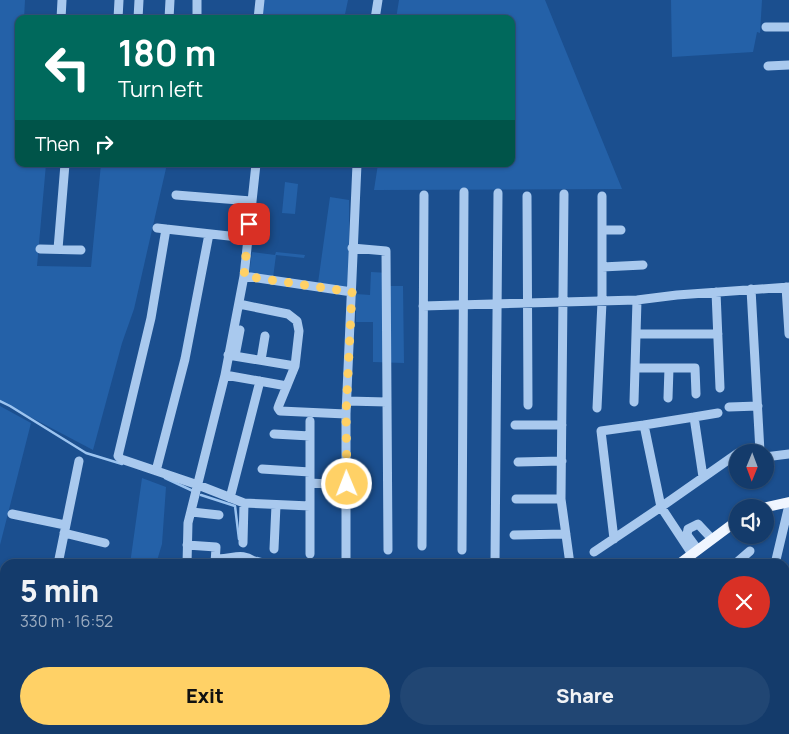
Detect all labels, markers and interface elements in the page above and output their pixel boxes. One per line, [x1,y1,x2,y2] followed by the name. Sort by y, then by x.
[118,29,216,77] text: 180 m
[35,35,100,100] icon: left
[118,74,203,104] text: Turn left
[90,130,118,158] icon: right
[35,131,80,157] text: Then
[228,203,270,245] pin
[235,210,263,238] icon: arrive
[729,444,774,489] north arrow
[729,444,774,544] map controls
[320,457,372,509] position arrow
[729,499,774,544] button: sound
[20,570,99,611] text: 5 min
[718,576,770,628] button: close
[20,610,113,632] text: 330 m · 16:52
[20,667,390,725] button: Exit
[400,667,770,725] button: Share

